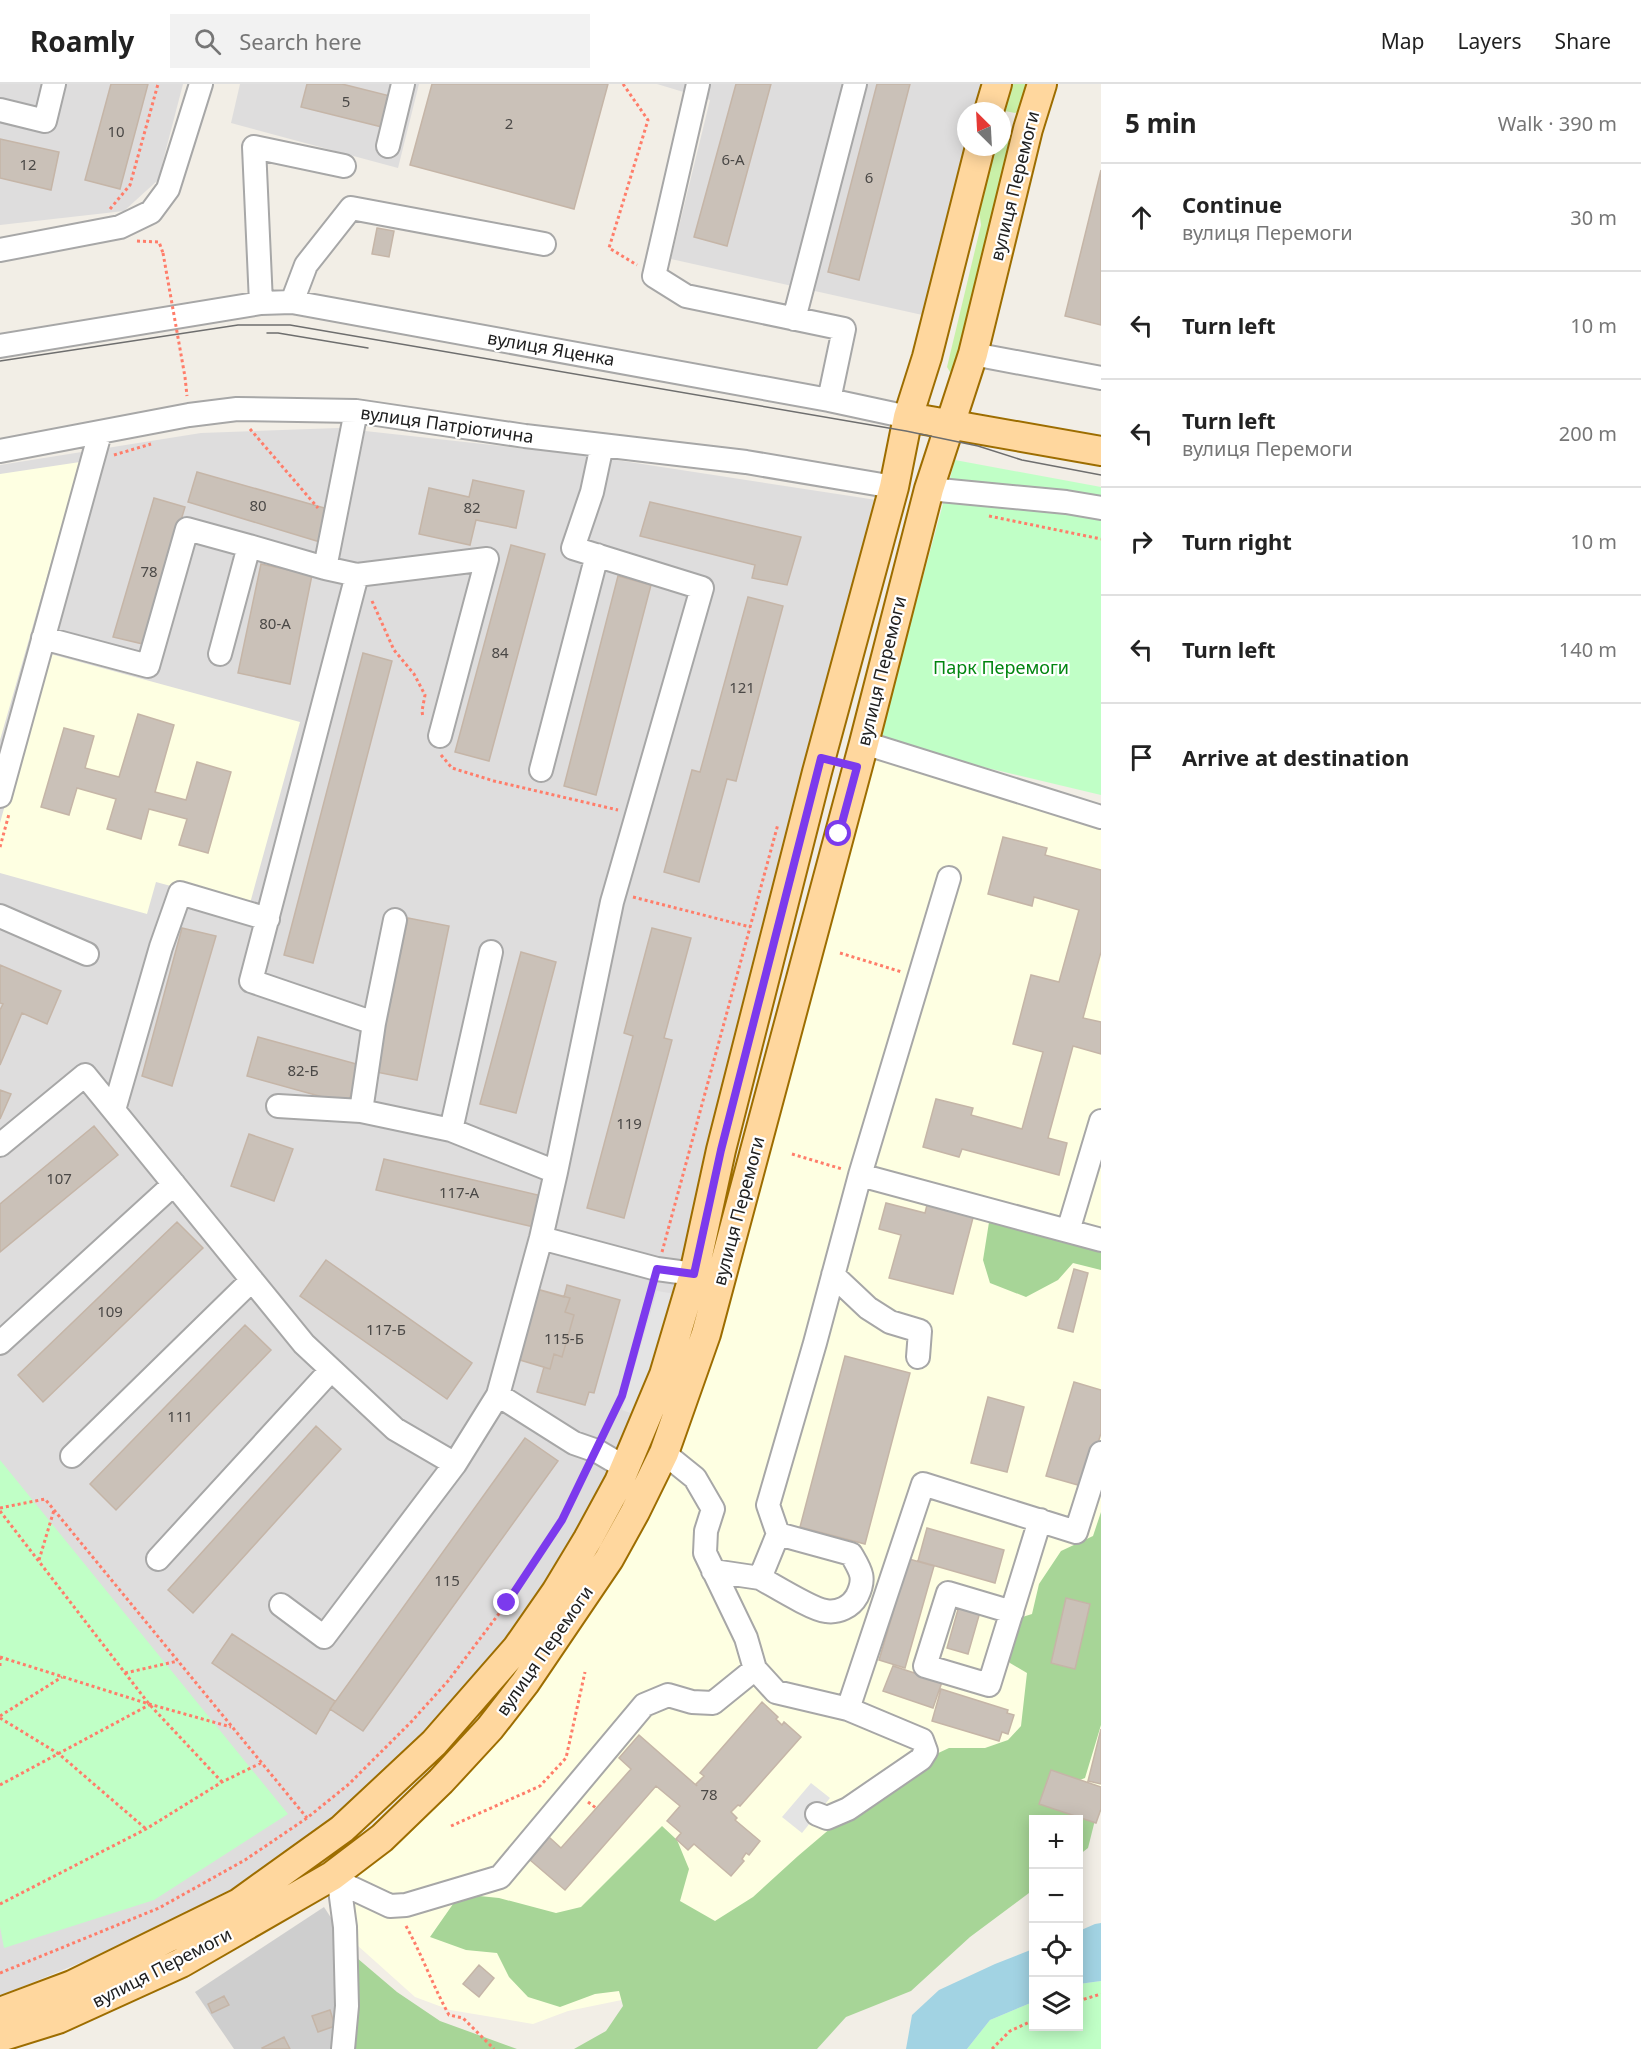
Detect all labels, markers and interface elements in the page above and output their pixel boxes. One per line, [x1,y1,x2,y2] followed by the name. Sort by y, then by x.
[170,14,590,68] search box
[30,22,134,60] text: Roamly
[191,25,224,58] icon: search
[239,26,362,56] text: Search here
[1381,27,1425,55] text: Map
[1458,27,1522,55] text: Layers
[1555,27,1611,55] text: Share
[342,91,350,111] house number: 5
[957,102,1011,156] north arrow
[1125,105,1197,141] text: 5 min
[984,108,1044,263] street label: вулиця Перемоги
[1498,110,1617,137] text: Walk · 390 m
[505,113,513,133] house number: 2
[107,121,125,141] house number: 10
[722,149,745,169] house number: 6-А
[19,154,37,174] house number: 12
[865,167,873,187] house number: 6
[1182,189,1282,219] text: Continue
[1125,201,1158,234] icon: ahead
[1570,204,1617,231] text: 30 m
[1182,219,1353,246] text: вулиця Перемоги
[1125,309,1158,342] icon: left
[1182,310,1276,340] text: Turn left
[1570,312,1617,339] text: 10 m
[486,325,617,371] street label: вулиця Яценка
[359,400,535,448] street label: вулиця Патріотична
[1182,405,1276,435] text: Turn left
[1125,417,1158,450] icon: left
[1559,420,1617,447] text: 200 m
[1182,435,1353,462] text: вулиця Перемоги
[249,495,267,515] house number: 80
[463,497,481,517] house number: 82
[1125,525,1158,558] icon: right
[1182,526,1292,556] text: Turn right
[1570,528,1617,555] text: 10 m
[140,561,158,581] house number: 78
[851,593,911,748] street label: вулиця Перемоги
[259,613,291,633] house number: 80-А
[1125,633,1158,666] icon: left
[1182,634,1276,664] text: Turn left
[1559,636,1617,663] text: 140 m
[491,642,509,662] house number: 84
[933,655,1069,679] park label: Парк Перемоги
[729,677,755,697] house number: 121
[1125,741,1158,774] icon: arrive
[1182,742,1409,772] text: Arrive at destination
[825,820,851,846] route start
[287,1060,319,1080] house number: 82-Б
[616,1113,642,1133] house number: 119
[707,1133,770,1288] street label: вулиця Перемоги
[46,1168,72,1188] house number: 107
[439,1182,479,1202] house number: 117-А
[97,1301,123,1321] house number: 109
[366,1319,406,1339] house number: 117-Б
[544,1328,584,1348] house number: 115-Б
[167,1406,193,1426] house number: 111
[434,1570,460,1590] house number: 115
[490,1581,598,1720] street label: вулиця Перемоги
[493,1589,519,1615] route end
[700,1784,718,1804] house number: 78
[1029,1815,1083,2031] map controls
[1029,1815,1083,1869] button: +
[1029,1869,1083,1923] button: −
[88,1922,235,2013] street label: вулиця Перемоги
[1029,1923,1083,1977] button: locate
[1029,1977,1083,2031] button: layers

